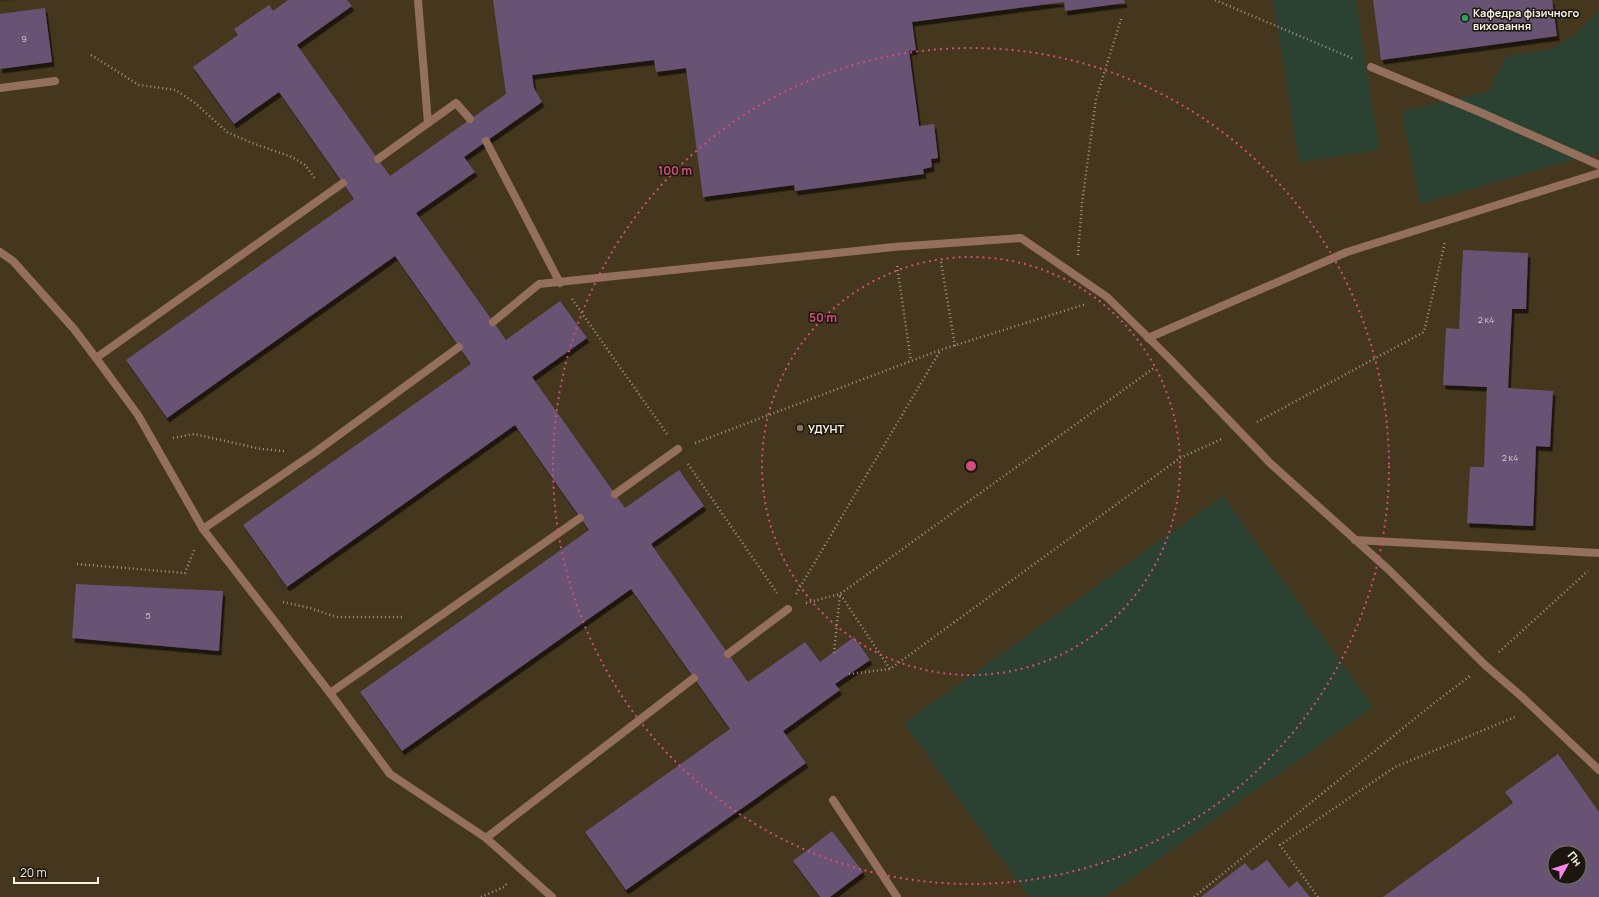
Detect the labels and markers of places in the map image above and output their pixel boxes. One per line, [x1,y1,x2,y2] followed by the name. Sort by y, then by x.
[1473,5,1580,33] place label: Кафедра фізичного виховання
[1460,13,1470,23] marker: Кафедра фізичного виховання
[808,421,844,436] place label: УДУНТ
[795,423,805,433] marker: УДУНТ
[964,459,978,473] centre of rings

